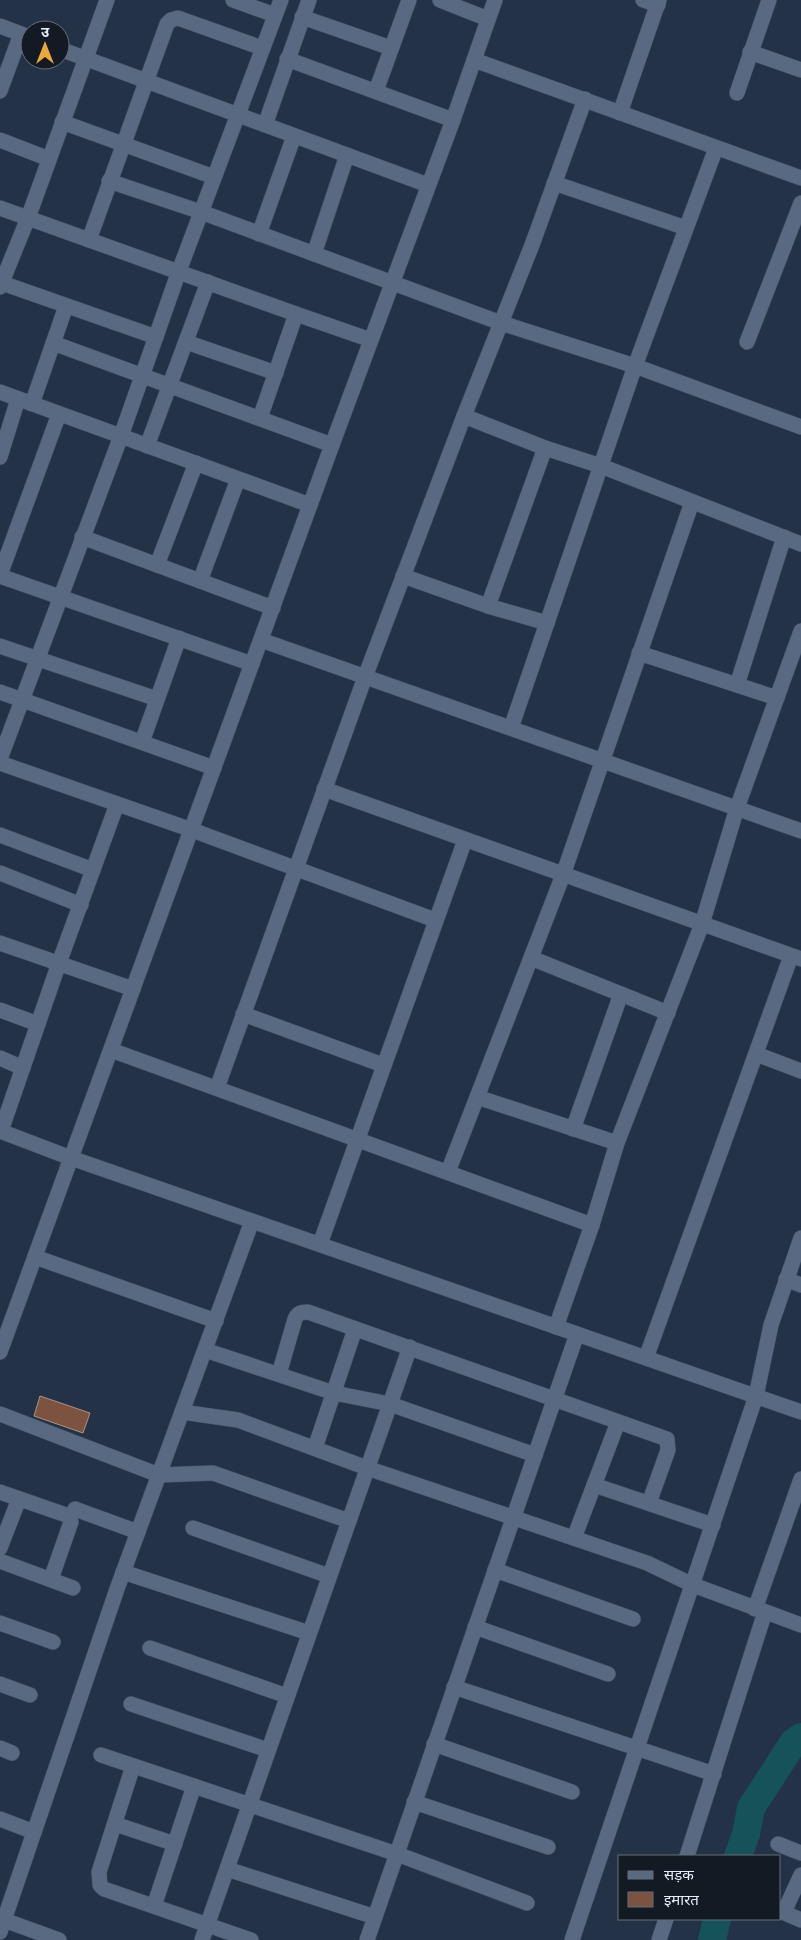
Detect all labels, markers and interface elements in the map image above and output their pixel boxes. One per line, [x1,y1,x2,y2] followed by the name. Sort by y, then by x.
[20,20,70,70] north arrow
[41,23,50,41] text: उ
[618,1855,781,1920] legend
[664,1865,694,1884] text: सड़क
[664,1890,699,1909] text: इमारत

